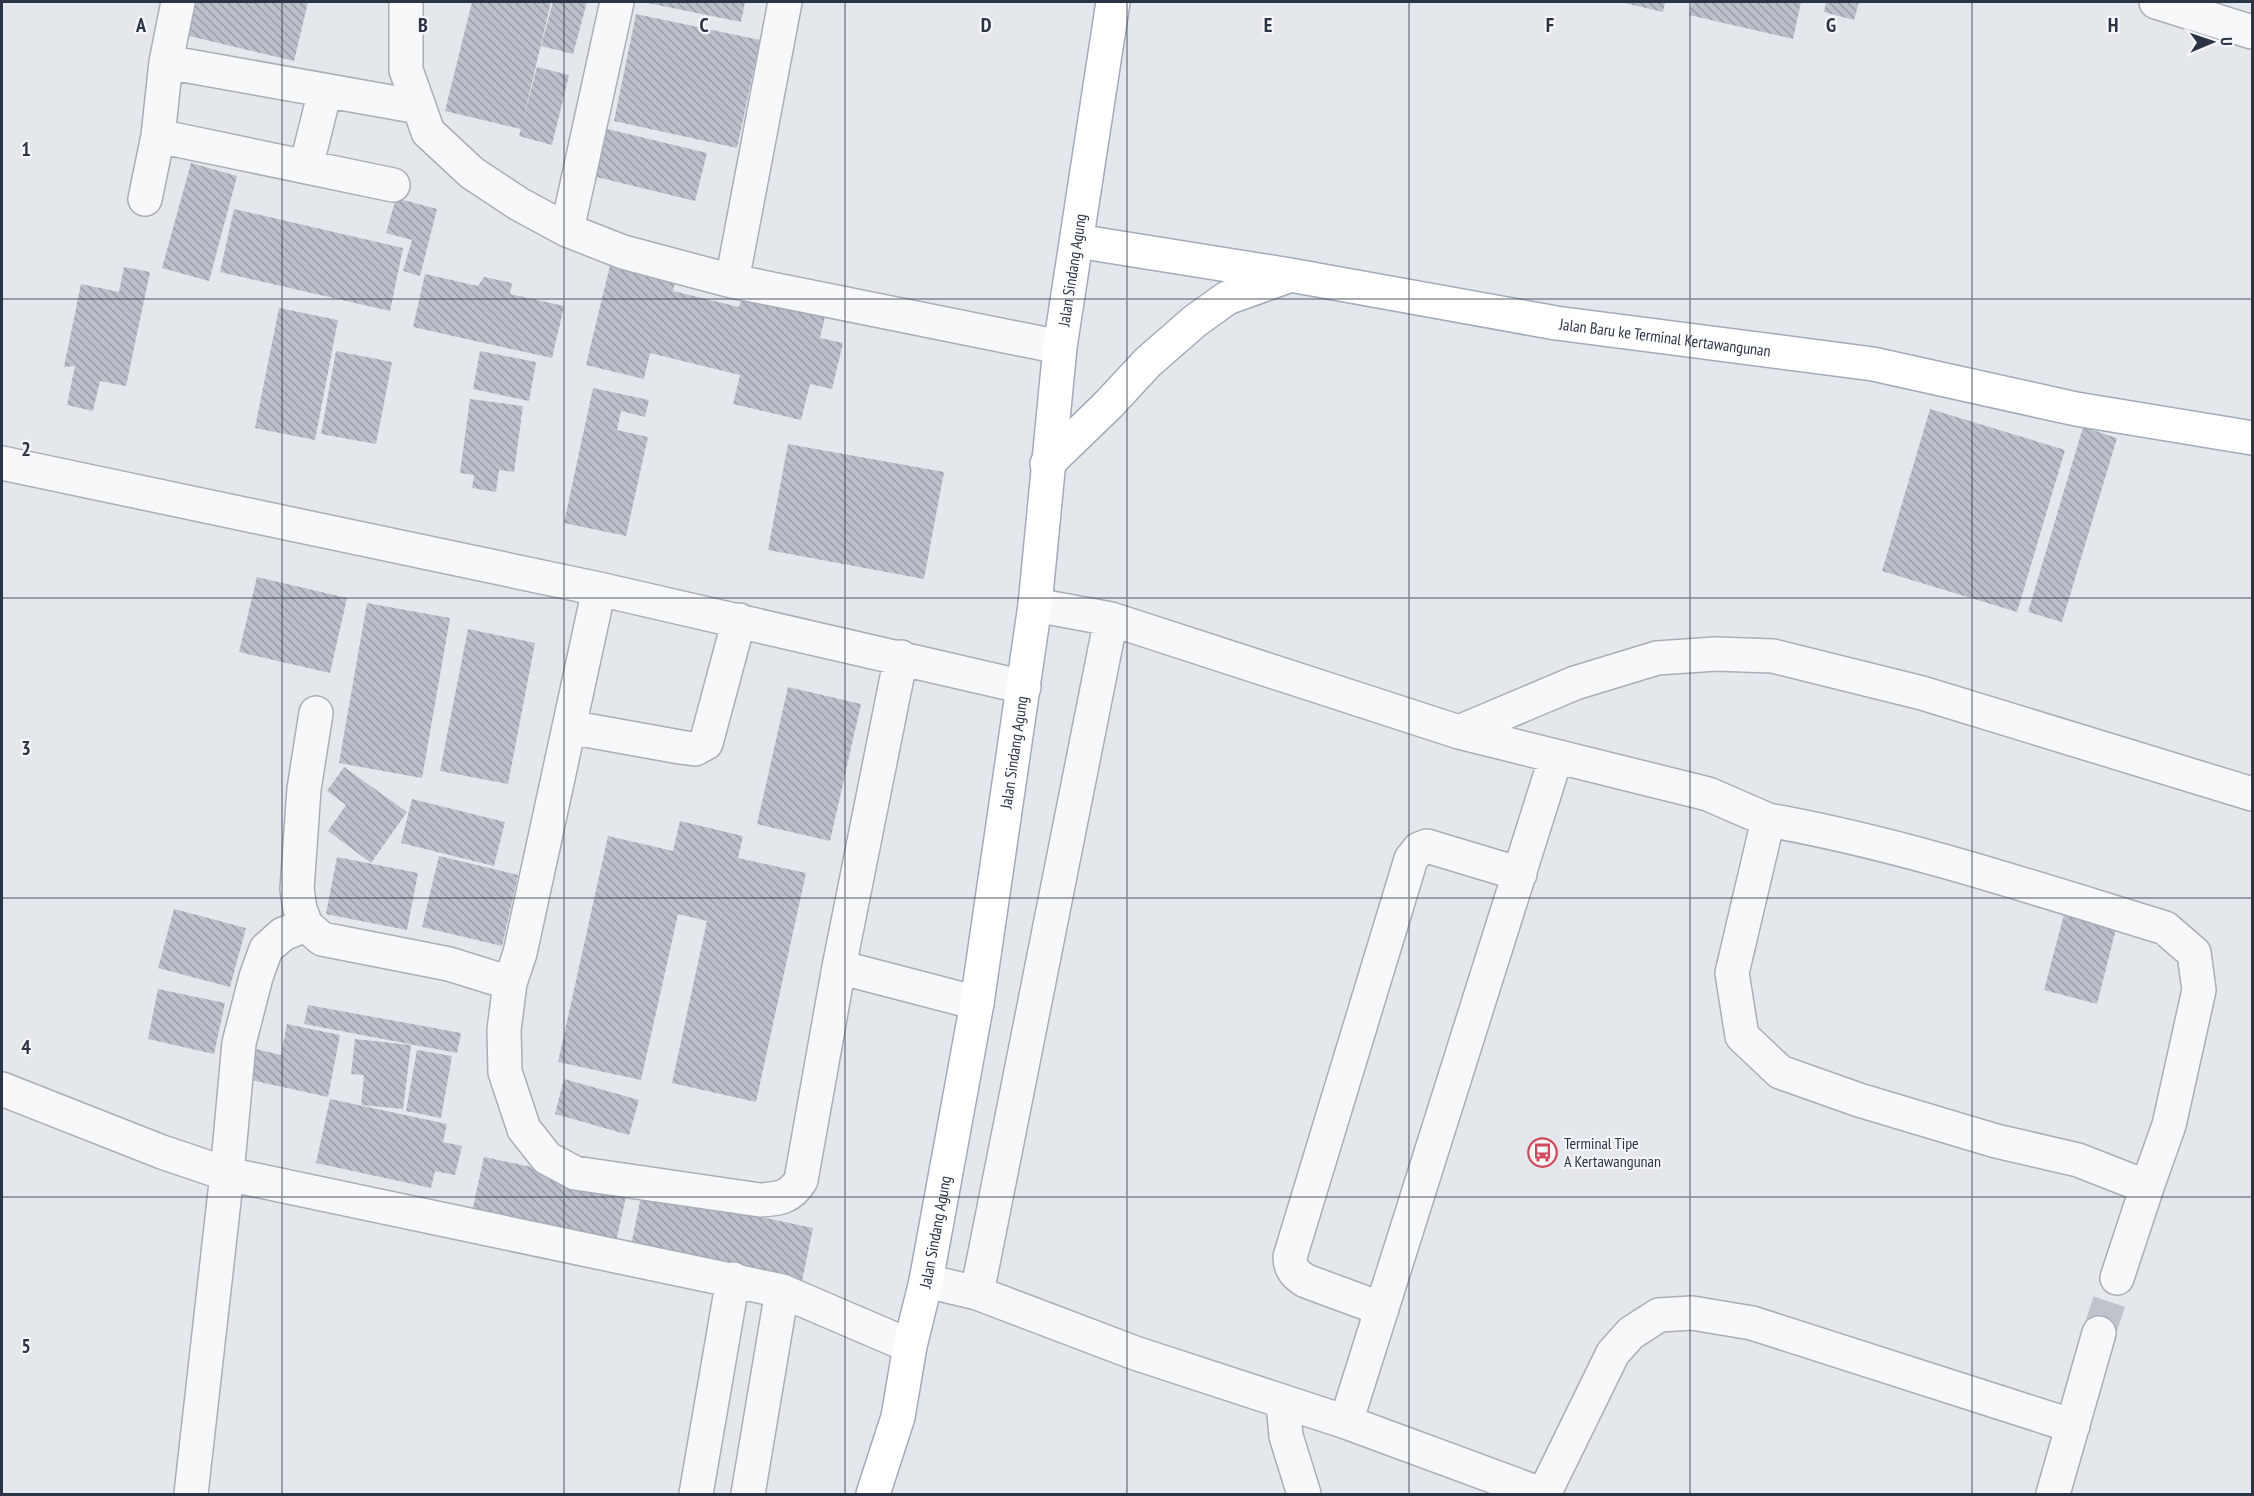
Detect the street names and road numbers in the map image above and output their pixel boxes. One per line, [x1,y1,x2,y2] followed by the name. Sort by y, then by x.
[1053,212,1090,329] street label: Jalan Sindang Agung
[1557,313,1772,361] street label: Jalan Baru ke Terminal Kertawangunan
[995,694,1032,811] street label: Jalan Sindang Agung
[914,1174,955,1291] street label: Jalan Sindang Agung

